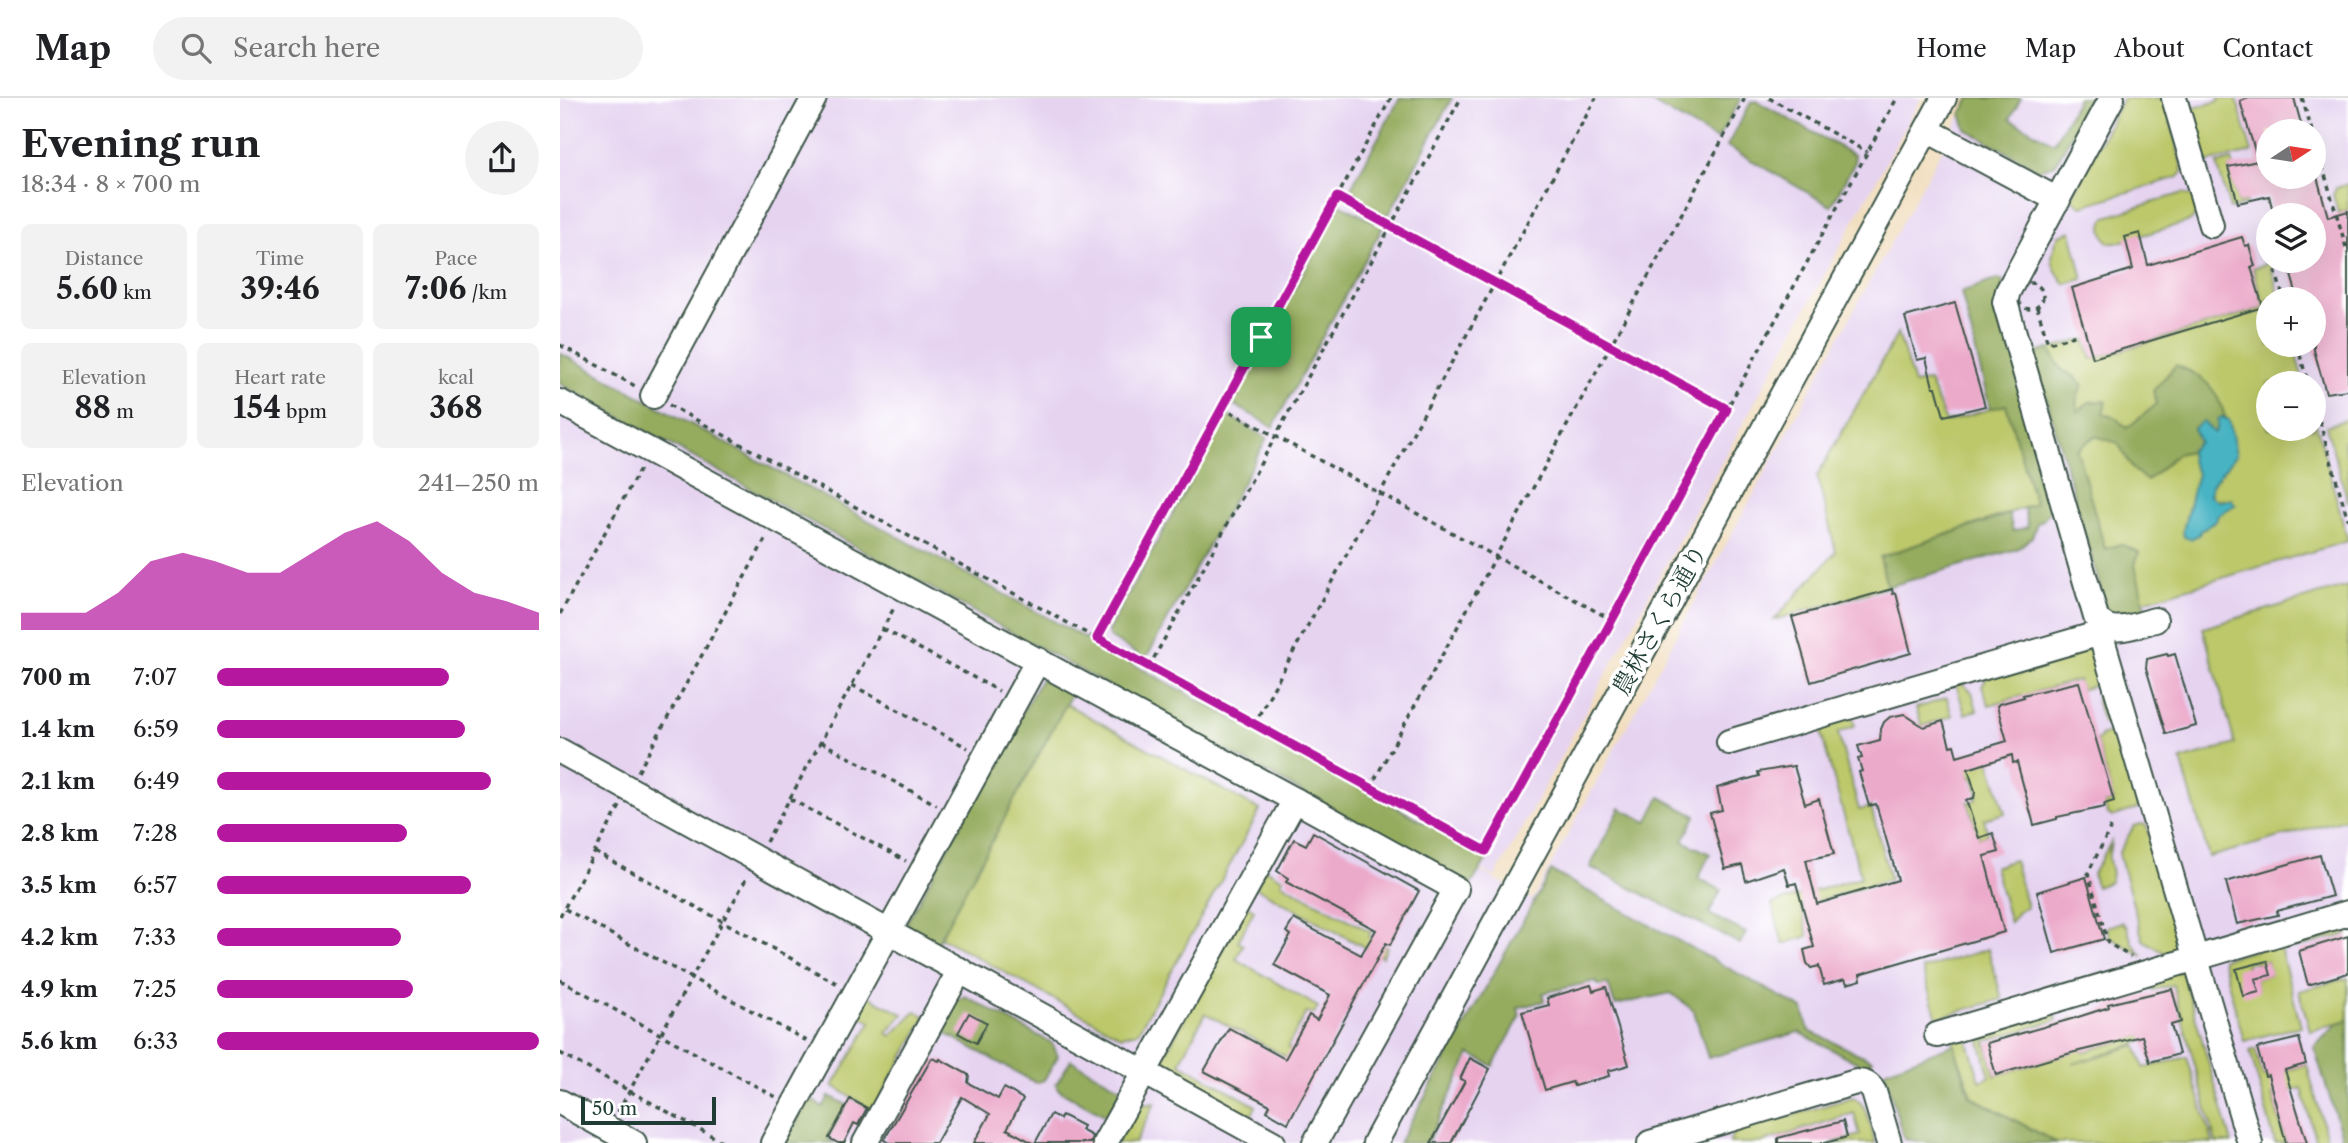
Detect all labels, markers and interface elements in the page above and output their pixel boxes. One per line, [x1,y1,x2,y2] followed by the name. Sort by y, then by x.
[153,17,643,80] search box
[35,28,111,69] text: Map
[177,29,215,67] icon: search
[233,32,380,64] text: Search here
[1916,34,1987,63] text: Home
[2025,34,2076,63] text: Map
[2114,34,2185,63] text: About
[2223,34,2313,63] text: Contact
[2256,119,2326,189] north arrow
[2256,119,2326,441] map controls
[21,120,261,167] text: Evening run
[465,121,539,195] button: share
[21,170,201,198] text: 18:34 · 8 × 700 m
[2256,203,2326,273] button: layers
[65,247,143,270] text: Distance
[256,247,304,270] text: Time
[435,247,477,270] text: Pace
[56,270,118,307] text: 5.60
[240,270,320,307] text: 39:46
[405,270,467,307] text: 7:06
[118,281,152,304] text: km
[467,281,507,304] text: /km
[2256,287,2326,357] button: +
[1231,307,1291,367] pin
[1242,318,1280,356] icon: arrive
[62,366,146,389] text: Elevation
[234,366,326,389] text: Heart rate
[438,366,474,389] text: kcal
[2256,371,2326,441] button: −
[74,389,111,426] text: 88
[233,389,281,426] text: 154
[429,389,483,426] text: 368
[111,400,134,423] text: m
[281,400,327,423] text: bpm
[21,469,124,497] text: Elevation
[418,469,539,497] text: 241–250 m
[1606,539,1713,700] street label: 農林さくら通り
[21,663,91,691] text: 700 m
[133,663,177,691] text: 7:07
[21,715,95,743] text: 1.4 km
[133,715,179,743] text: 6:59
[21,767,95,795] text: 2.1 km
[133,767,180,795] text: 6:49
[21,819,99,847] text: 2.8 km
[133,819,178,847] text: 7:28
[21,871,97,899] text: 3.5 km
[133,871,177,899] text: 6:57
[21,923,98,951] text: 4.2 km
[133,923,176,951] text: 7:33
[21,975,98,1003] text: 4.9 km
[133,975,177,1003] text: 7:25
[21,1027,98,1055] text: 5.6 km
[133,1027,178,1055] text: 6:33
[581,1094,716,1126] scale bar
[592,1097,637,1120] text: 50 m

